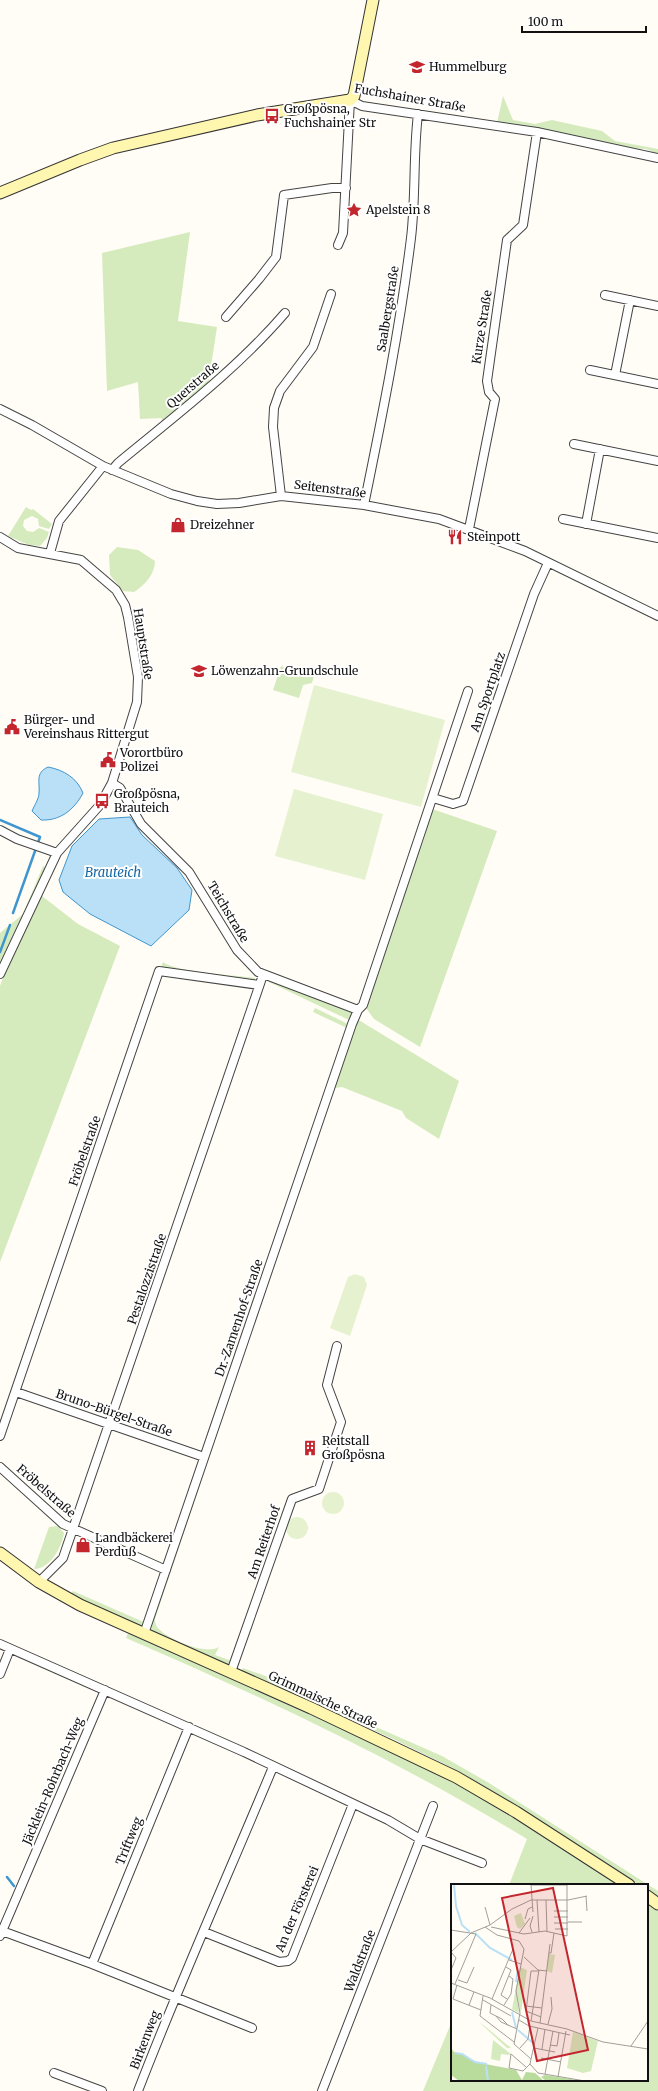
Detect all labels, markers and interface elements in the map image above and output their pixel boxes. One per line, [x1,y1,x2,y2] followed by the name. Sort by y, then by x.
[522,8,646,34] scale bar
[528,14,563,29] text: 100 m
[408,58,426,76] school or university icon: Hummelburg
[429,59,507,74] place label: Hummelburg
[353,80,467,115] street label: Fuchshainer Straße
[284,101,377,130] place label: Großpösna, Fuchshainer Str
[263,107,281,125] bus stop icon: Großpösna, Fuchshainer Str
[345,201,363,219] place icon: Apelstein 8
[365,202,430,217] place label: Apelstein 8
[373,265,402,353] street label: Saalbergstraße
[468,289,495,365] street label: Kurze Straße
[163,358,222,411] street label: Querstraße
[293,477,367,500] street label: Seitenstraße
[169,516,187,534] shop icon: Dreizehner
[190,517,255,532] place label: Dreizehner
[446,528,464,546] restaurant icon: Steinpott
[467,529,521,544] place label: Steinpott
[130,607,157,681] street label: Hauptstraße
[466,649,508,735] street label: Am Sportplatz
[190,662,208,680] school or university icon: Löwenzahn-Grundschule
[211,663,358,678] place label: Löwenzahn-Grundschule
[23,712,149,741] place label: Bürger- und Vereinshaus Rittergut
[3,718,21,736] public building icon: Bürger- und Vereinshaus Rittergut
[119,745,183,774] place label: Vorortbüro Polizei
[99,751,117,769] public building icon: Vorortbüro Polizei
[114,786,180,815] place label: Großpösna, Brauteich
[93,792,111,810] bus stop icon: Großpösna, Brauteich
[85,864,141,881] water label: Brauteich
[204,879,252,945] street label: Teichstraße
[66,1114,104,1188] street label: Fröbelstraße
[124,1231,169,1326] street label: Pestalozzistraße
[211,1257,266,1378] street label: Dr.-Zamenhof-Straße
[54,1386,174,1439] street label: Bruno-Bürgel-Straße
[322,1433,385,1462] place label: Reitstall Großpösna
[301,1439,319,1457] building icon: Reitstall Großpösna
[14,1461,79,1520] street label: Fröbelstraße
[244,1503,283,1581] street label: Am Reiterhof
[95,1530,173,1559] place label: Landbäckerei Perduß
[74,1536,92,1554] shop icon: Landbäckerei Perduß
[266,1668,380,1731] street label: Grimmaische Straße
[18,1714,86,1848] street label: Jäcklein-Rohrbach-Weg
[112,1814,145,1867] street label: Triftweg
[271,1863,321,1955] street label: An der Försterei
[451,1884,648,2081] inset map
[340,1928,378,1995] street label: Waldstraße
[126,2008,163,2071] street label: Birkenweg

